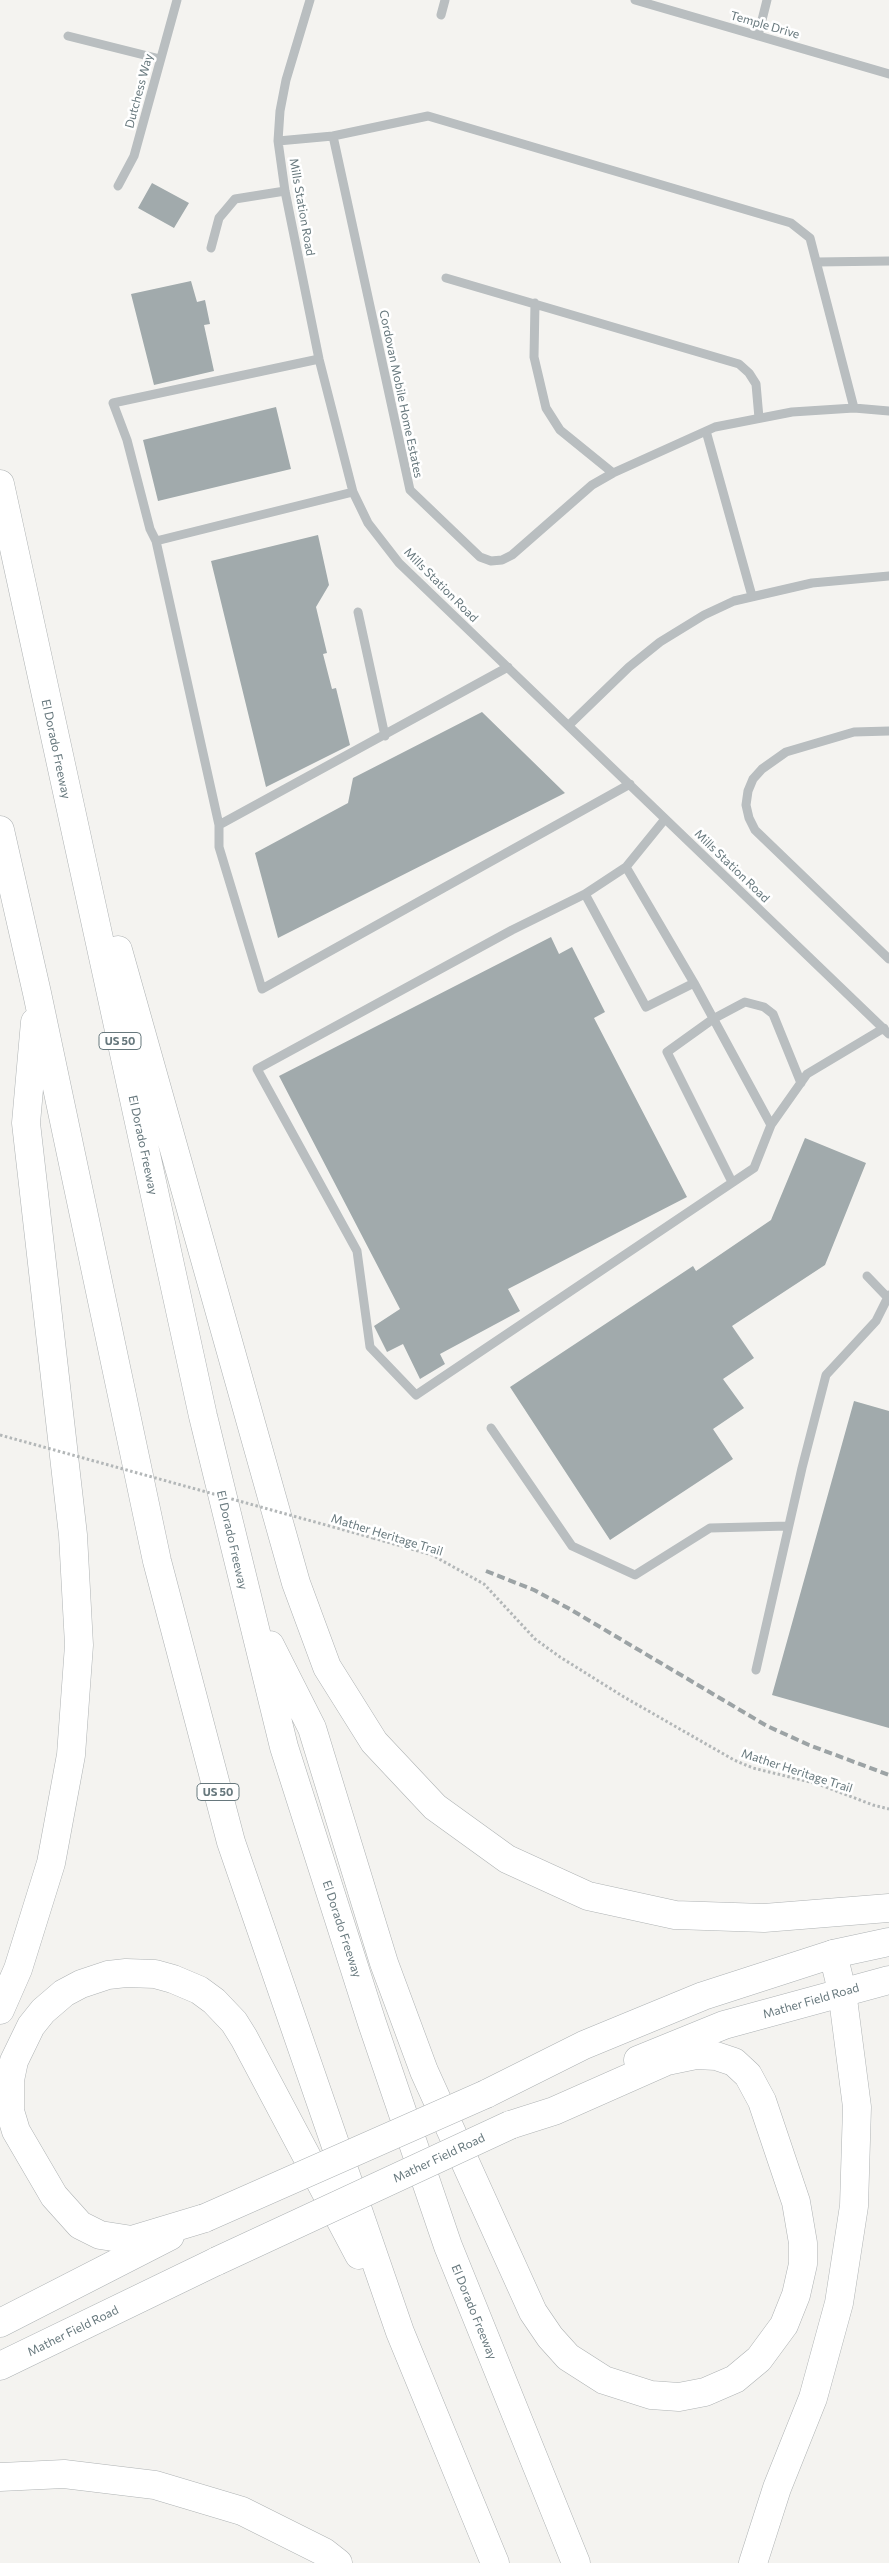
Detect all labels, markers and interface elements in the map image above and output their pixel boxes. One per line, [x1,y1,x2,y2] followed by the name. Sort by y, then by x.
[729,8,801,42] street label: Temple Drive
[122,52,156,130] street label: Dutchess Way
[286,157,318,257] street label: Mills Station Road
[376,309,426,479] street label: Cordovan Mobile Home Estates
[401,545,481,625] street label: Mills Station Road
[38,698,74,800] street label: El Dorado Freeway
[691,826,773,906] street label: Mills Station Road
[99,1032,141,1050] road number: US 50
[125,1094,161,1196] street label: El Dorado Freeway
[214,1489,250,1591] street label: El Dorado Freeway
[329,1511,445,1559] street label: Mather Heritage Trail
[740,1746,854,1796] street label: Mather Heritage Trail
[197,1784,239,1800] road number: US 50
[319,1879,365,1979] street label: El Dorado Freeway
[761,1980,861,2022] street label: Mather Field Road
[391,2130,487,2186] street label: Mather Field Road
[448,2262,500,2362] street label: El Dorado Freeway
[25,2303,121,2359] street label: Mather Field Road

